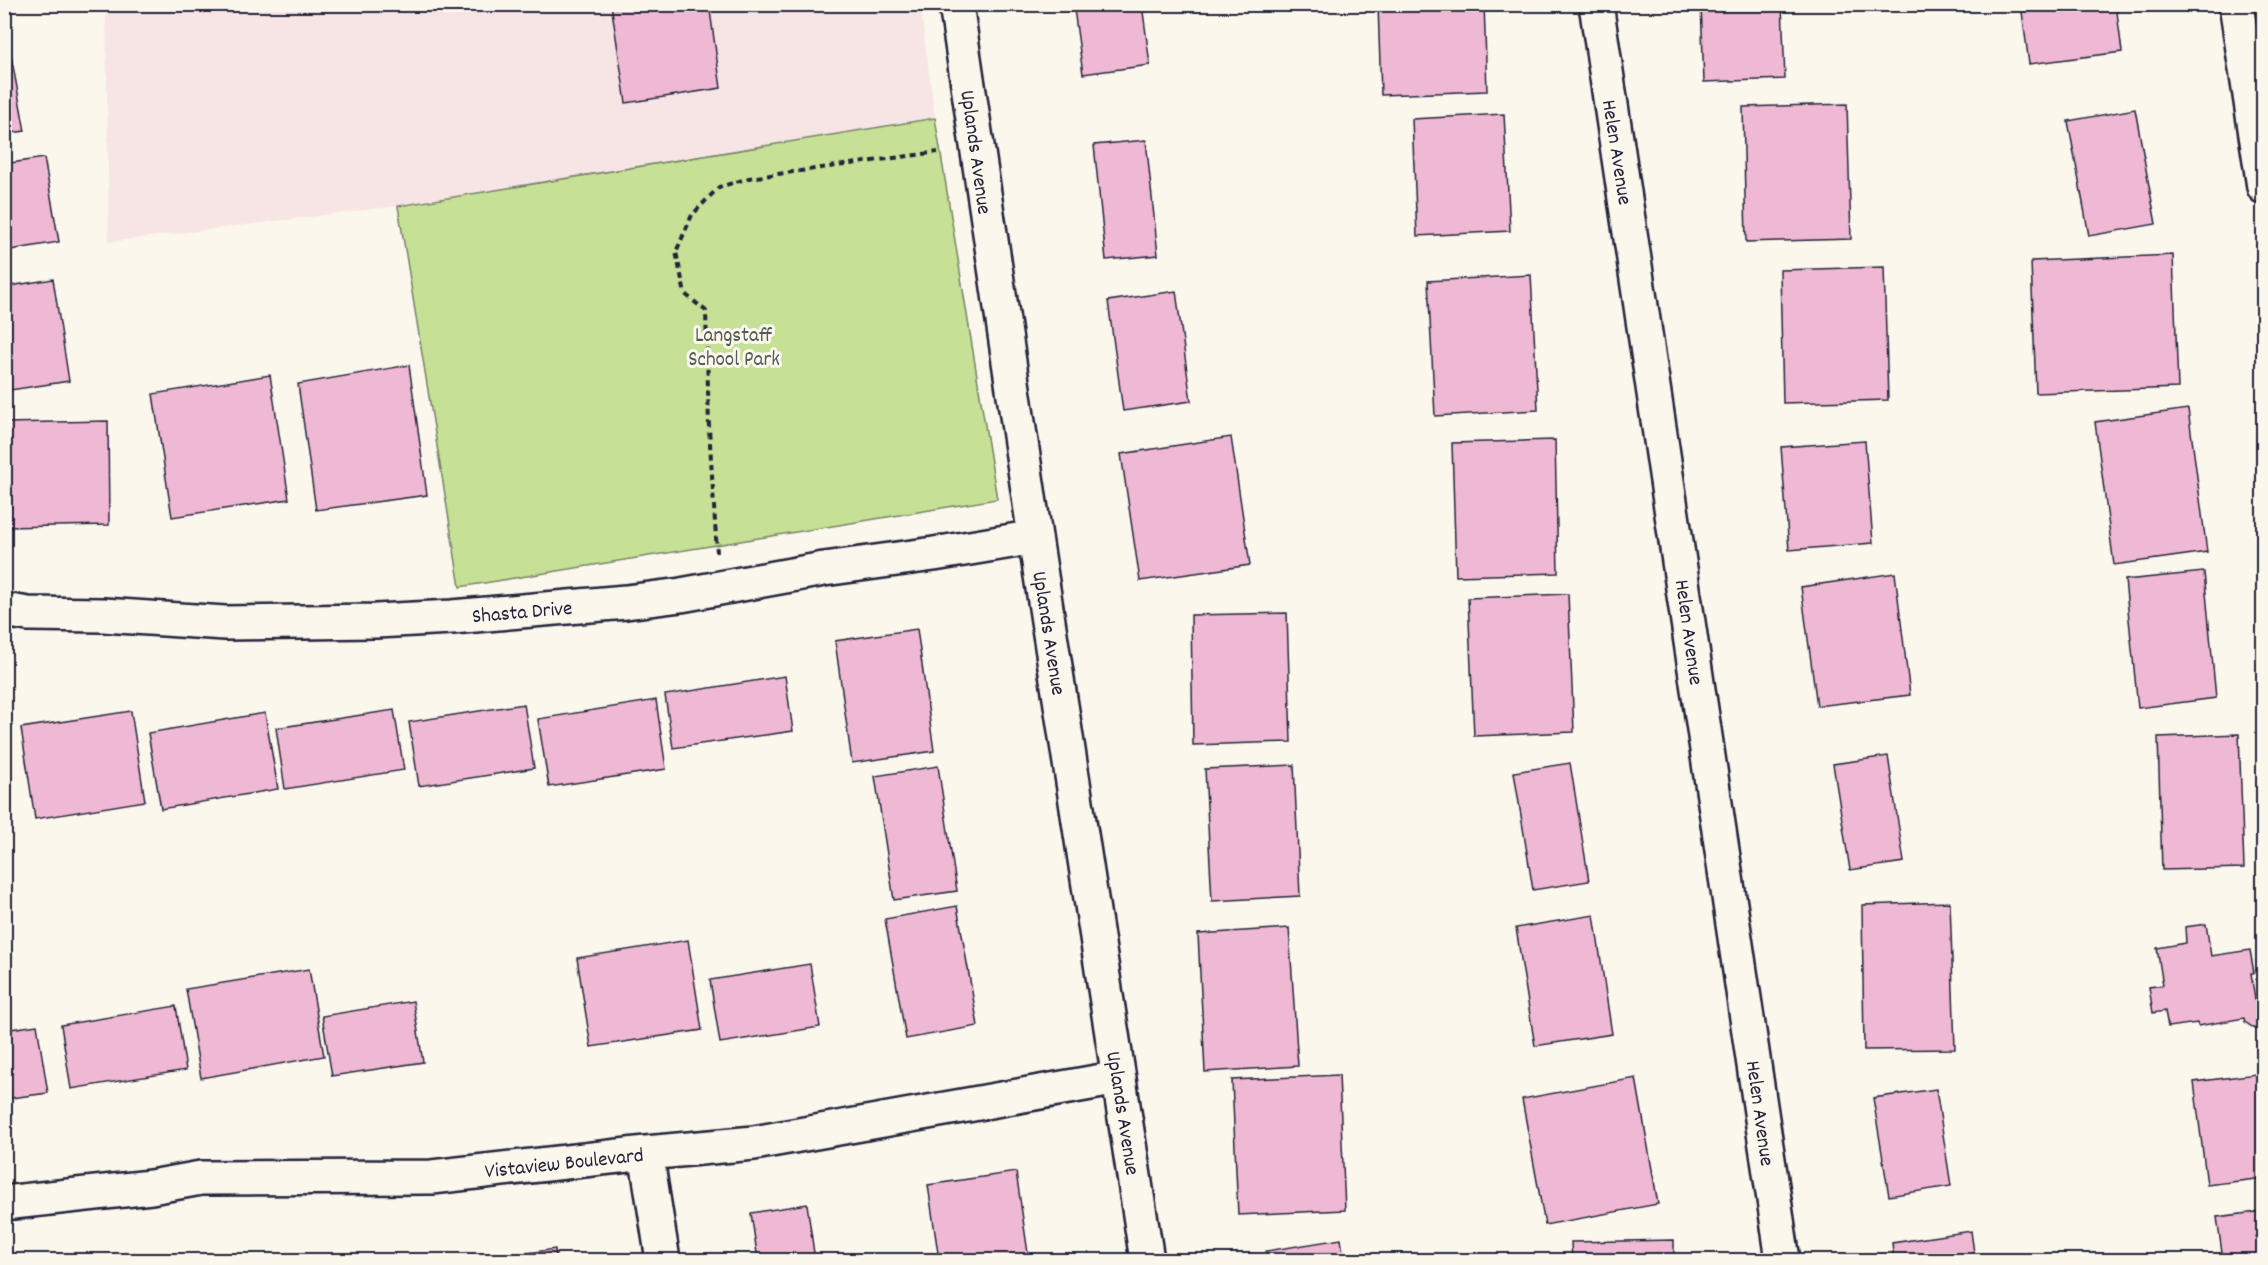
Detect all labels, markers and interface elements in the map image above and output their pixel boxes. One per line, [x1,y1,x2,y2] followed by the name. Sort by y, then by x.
[950,88,998,217] street label: Uplands Avenue
[1592,98,1638,207] street label: Helen Avenue
[688,322,780,376] park label: Langstaff School Park
[1022,569,1072,698] street label: Uplands Avenue
[1665,578,1709,687] street label: Helen Avenue
[471,595,574,633] street label: Shasta Drive
[1096,1049,1146,1178] street label: Uplands Avenue
[1736,1059,1780,1168] street label: Helen Avenue
[483,1142,645,1188] street label: Vistaview Boulevard

